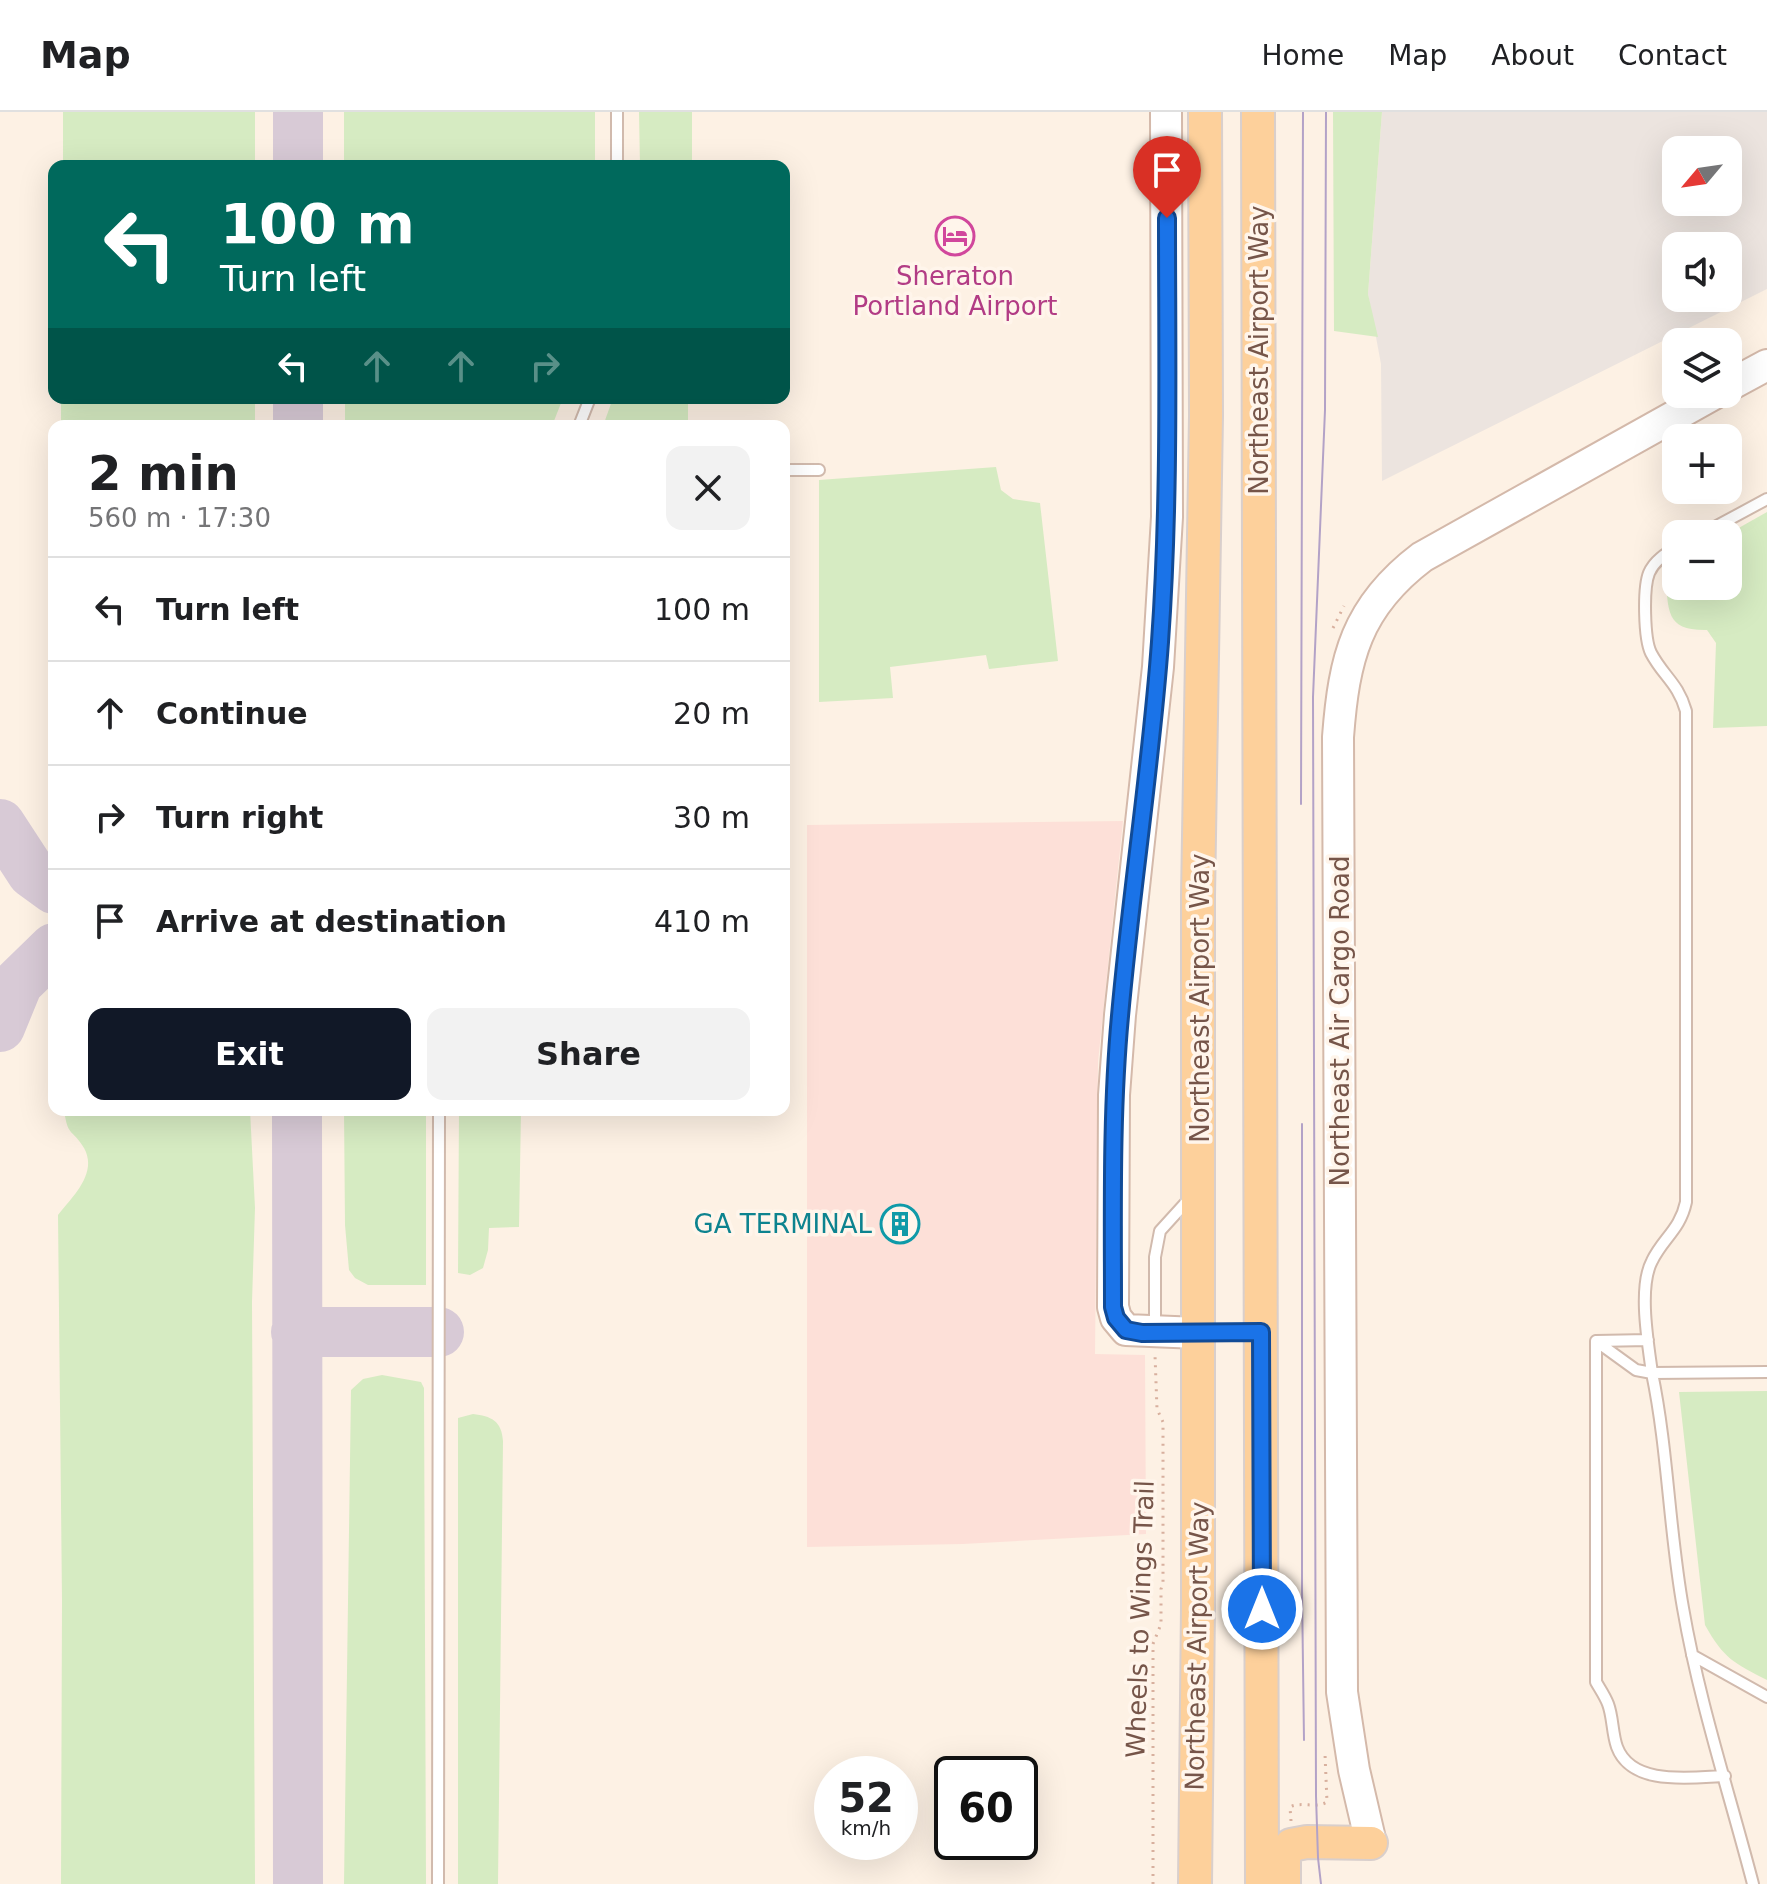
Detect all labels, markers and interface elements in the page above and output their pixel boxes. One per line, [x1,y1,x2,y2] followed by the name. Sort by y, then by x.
[40,33,131,77] text: Map
[1261,39,1344,72] text: Home
[1388,39,1447,72] text: Map
[1491,39,1574,72] text: About
[1618,39,1727,72] text: Contact
[1133,136,1201,218] pin
[1662,136,1742,216] north arrow
[1662,136,1742,600] map controls
[1145,148,1189,192] icon: arrive
[220,191,415,256] text: 100 m
[88,192,192,296] icon: left
[1244,205,1274,495] street label: Northeast Airport Way
[934,215,976,257] hotel icon: Sheraton Portland Airport
[1662,232,1742,312] button: sound
[220,258,366,299] text: Turn left
[853,261,1057,321] place label: Sheraton Portland Airport
[1662,328,1742,408] button: layers
[271,344,315,388] icon: left
[355,344,399,388] icon: ahead
[439,344,483,388] icon: ahead
[523,344,567,388] icon: right
[1662,424,1742,504] button: +
[88,445,239,501] text: 2 min
[666,446,750,530] button: close
[88,503,271,533] text: 560 m · 17:30
[1662,520,1742,600] button: −
[88,587,132,631] icon: left
[156,592,299,627] text: Turn left
[654,592,750,627] text: 100 m
[88,691,132,735] icon: ahead
[156,696,308,731] text: Continue
[673,696,750,731] text: 20 m
[88,795,132,839] icon: right
[156,800,323,835] text: Turn right
[673,800,750,835] text: 30 m
[1185,853,1215,1143] street label: Northeast Airport Way
[1325,856,1355,1186] street label: Northeast Air Cargo Road
[88,899,132,943] icon: arrive
[156,904,507,939] text: Arrive at destination
[654,904,750,939] text: 410 m
[88,1008,411,1100] button: Exit
[427,1008,750,1100] button: Share
[879,1203,921,1245] building icon: GA TERMINAL
[694,1209,873,1239] place label: GA TERMINAL
[1120,1480,1160,1758] street label: Wheels to Wings Trail
[1179,1501,1215,1791] street label: Northeast Airport Way
[1220,1567,1304,1651] position arrow
[934,1756,1038,1860] speed limit sign: 60
[838,1775,894,1821] text: 52
[841,1816,891,1840] text: km/h

